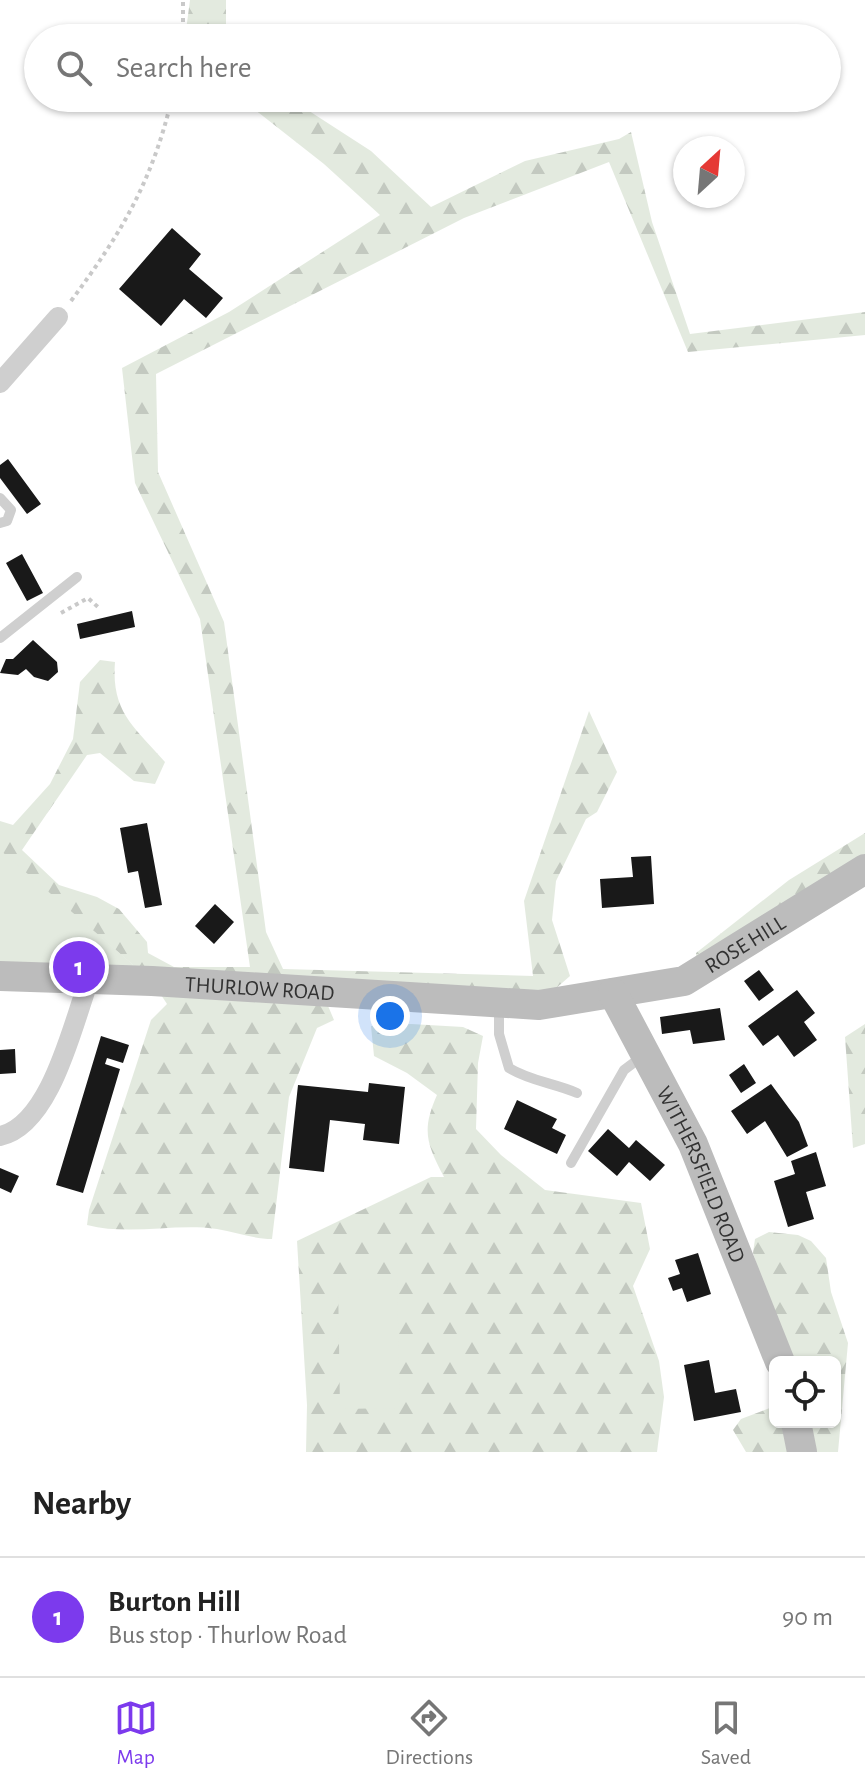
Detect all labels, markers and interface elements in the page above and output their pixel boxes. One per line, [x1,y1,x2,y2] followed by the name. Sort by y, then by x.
[24,24,841,112] search box
[52,46,96,90] icon: search
[116,53,252,83] text: Search here
[673,136,745,208] north arrow
[701,911,790,977] street label: ROSE HILL
[53,937,105,997] pin: 1
[184,973,335,1004] street label: THURLOW ROAD
[370,996,410,1036] your location
[652,1083,749,1266] street label: WITHERSFIELD ROAD
[769,1356,841,1428] map controls
[769,1356,841,1428] button: locate
[32,1487,131,1521] text: Nearby
[108,1587,241,1617] text: Burton Hill
[53,1604,63,1630] text: 1
[782,1604,833,1630] text: 90 m
[108,1622,347,1648] text: Bus stop · Thurlow Road
[114,1696,158,1770] tab: Map
[385,1696,473,1770] tab: Directions
[701,1696,751,1770] tab: Saved

